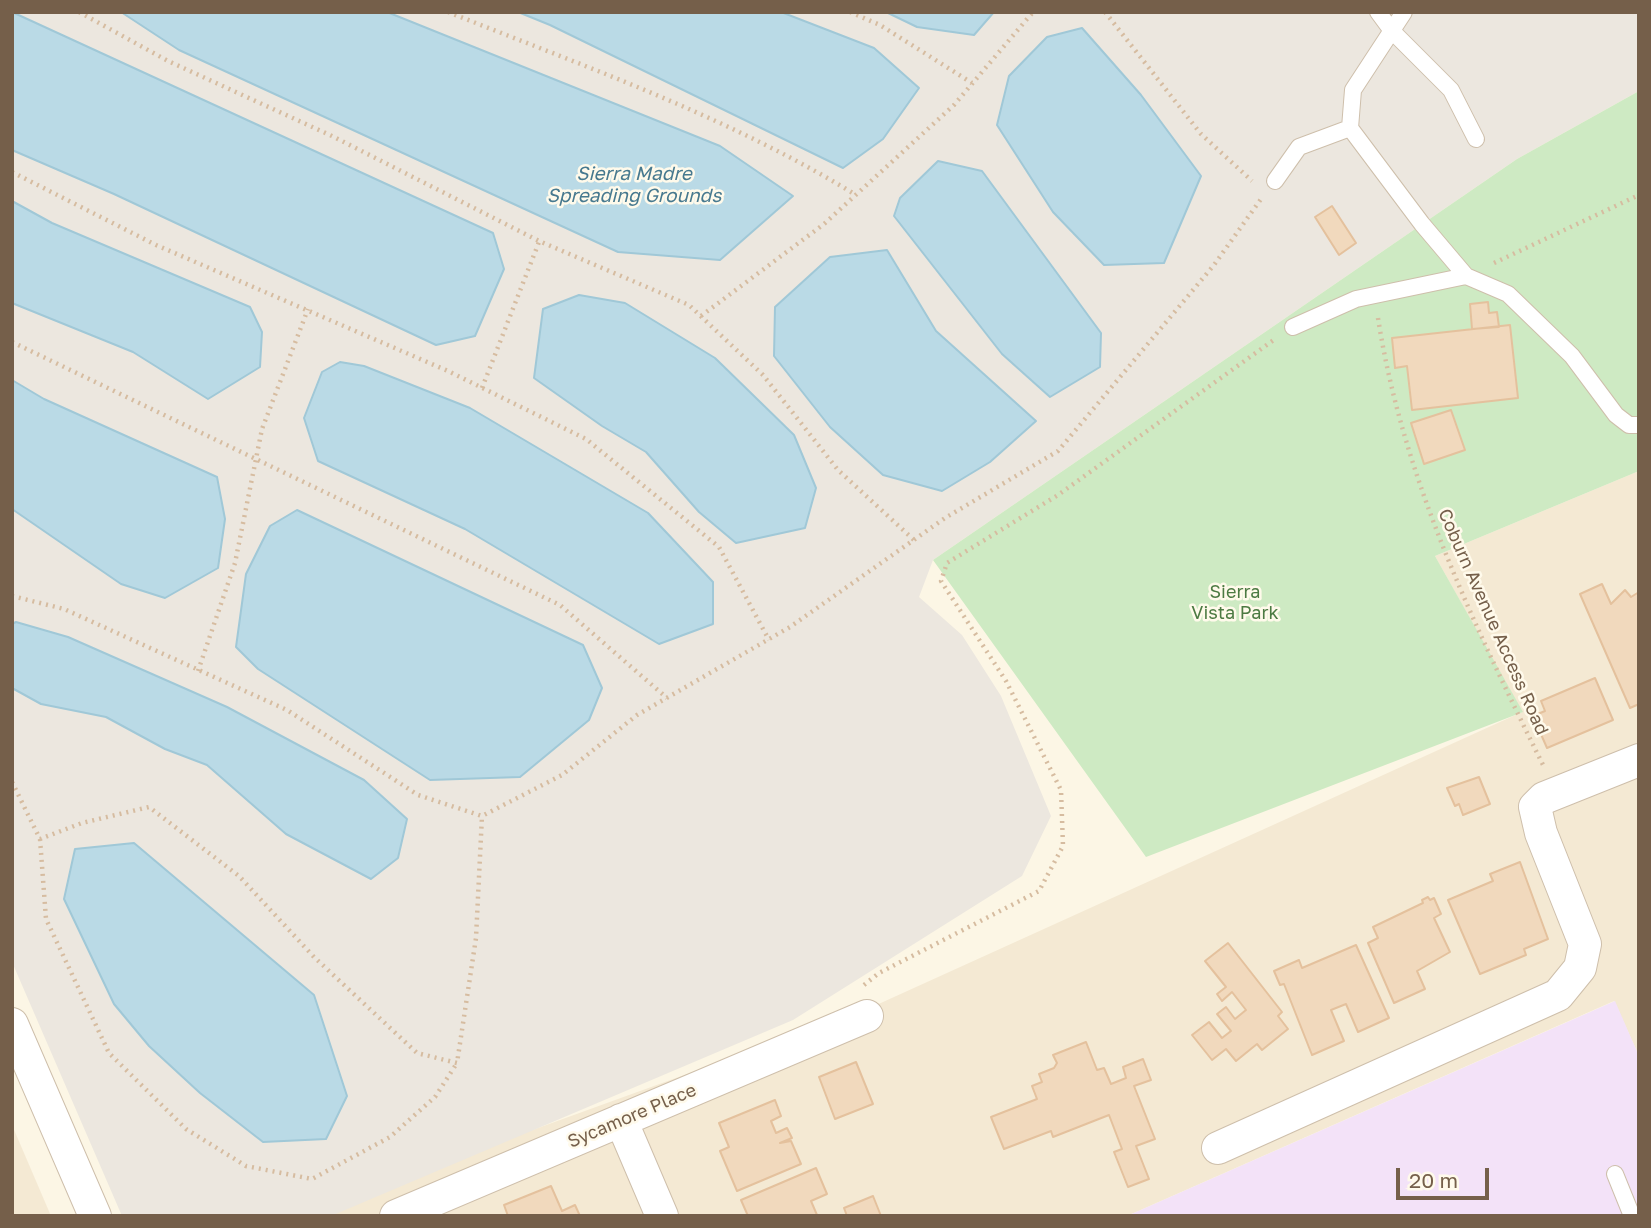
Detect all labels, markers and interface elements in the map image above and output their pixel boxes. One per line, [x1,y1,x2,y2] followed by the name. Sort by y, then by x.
[547,163,721,207] water label: Sierra Madre Spreading Grounds
[1433,506,1553,738] street label: Coburn Avenue Access Road
[1191,581,1279,624] park label: Sierra Vista Park
[564,1079,700,1153] street label: Sycamore Place
[1399,1154,1492,1198] scale bar
[1409,1167,1458,1193] text: 20 m

